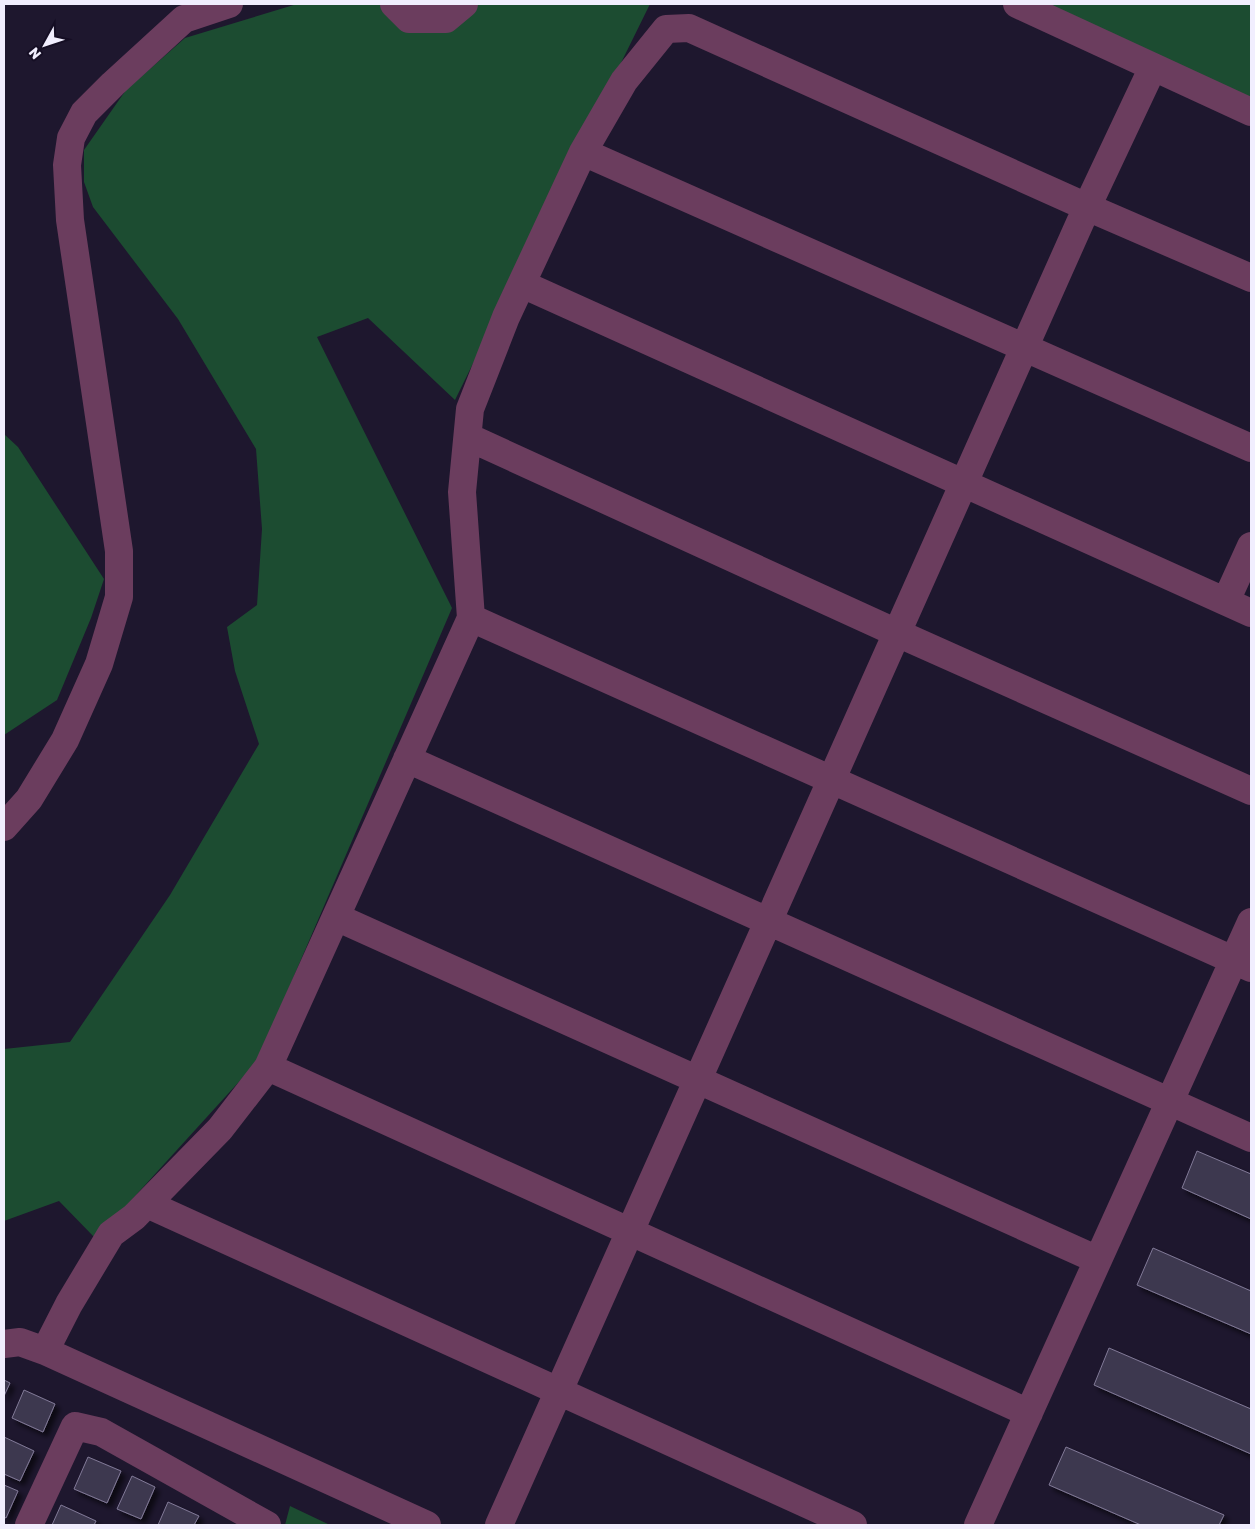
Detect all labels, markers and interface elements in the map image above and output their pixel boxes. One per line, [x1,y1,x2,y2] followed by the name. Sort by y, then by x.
[20,20,70,70] north arrow
[26,44,45,62] text: N

